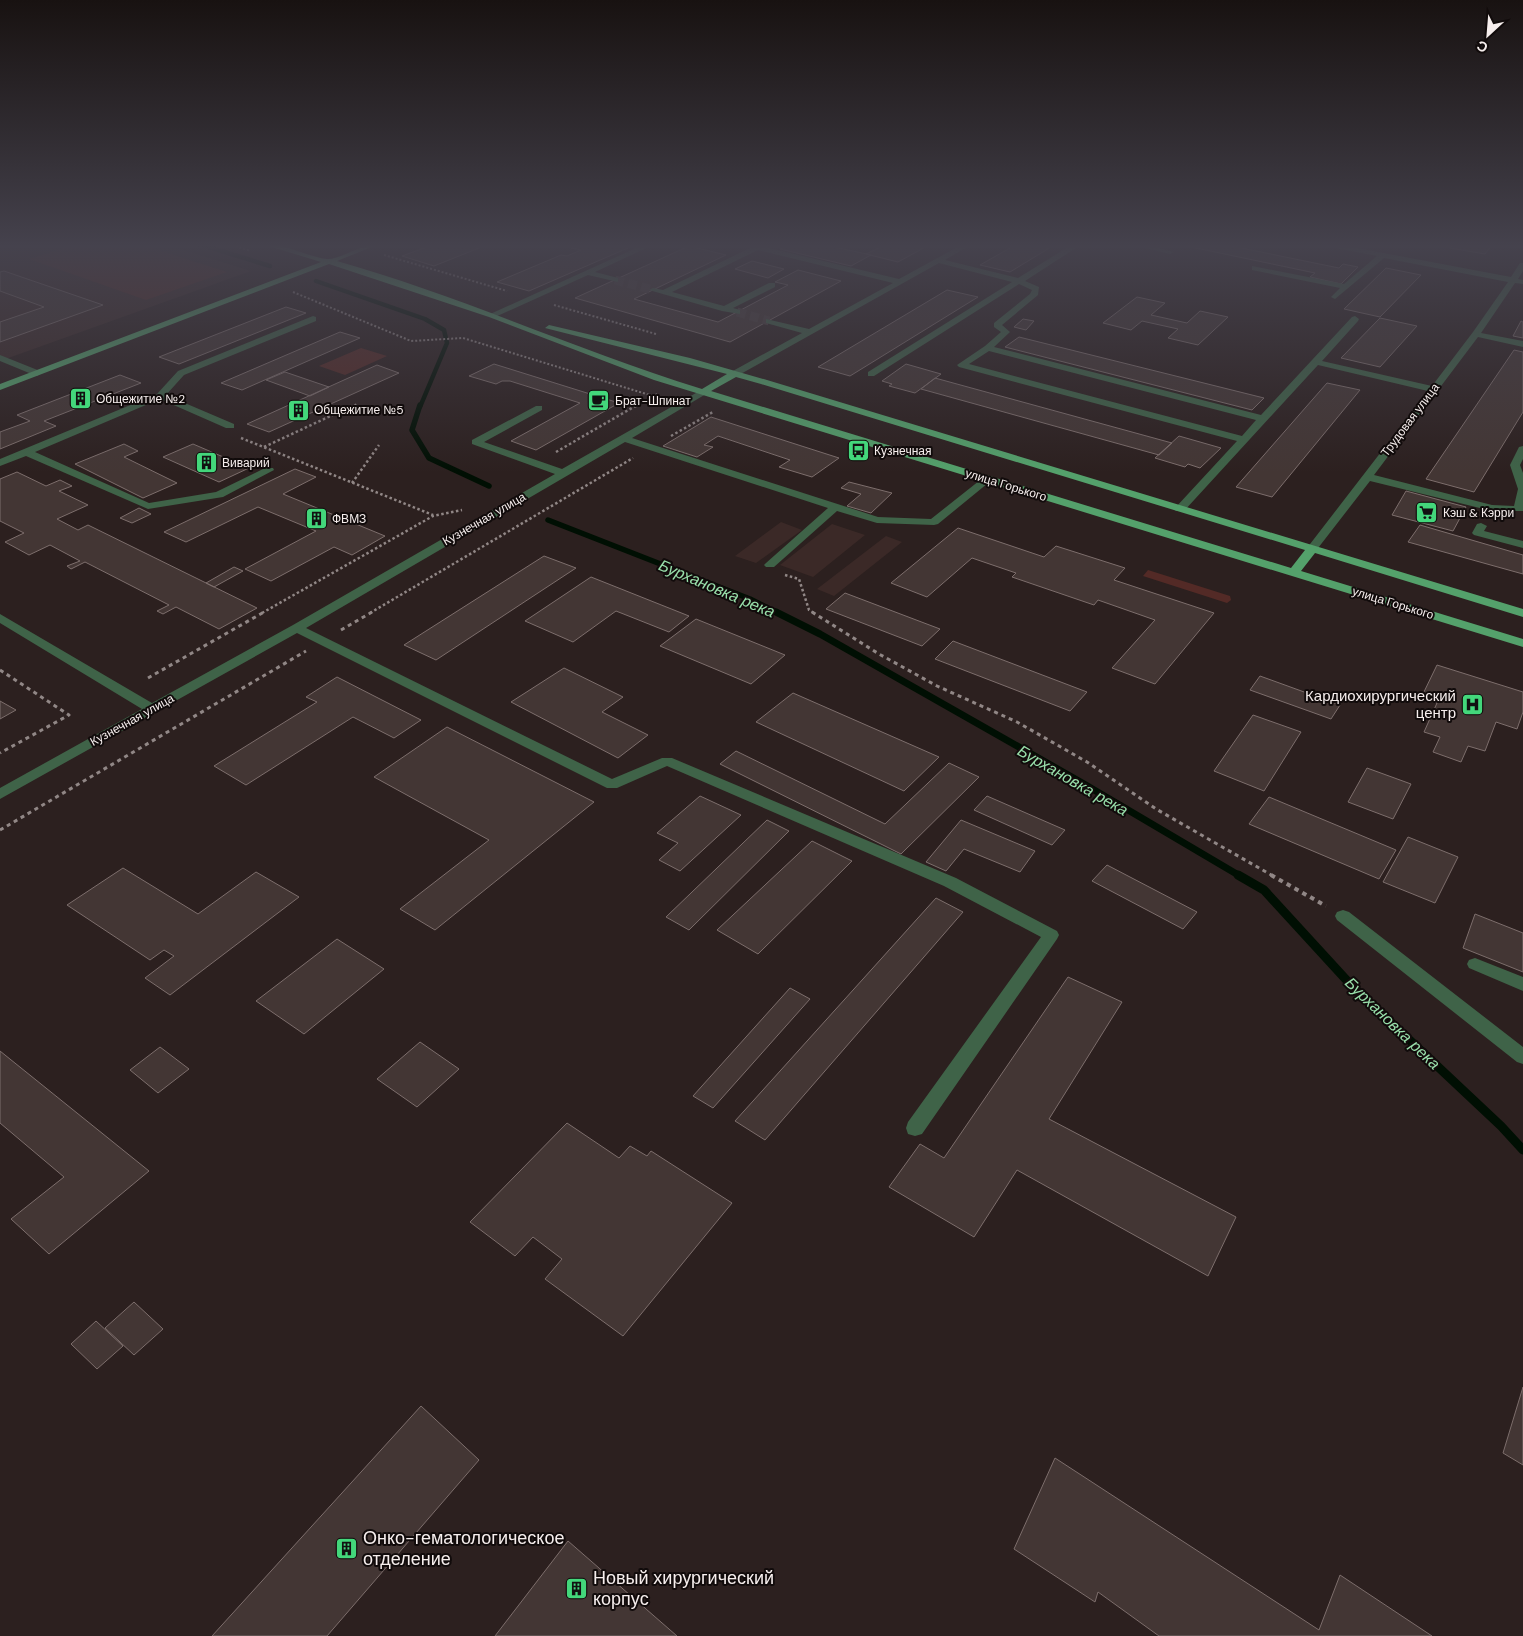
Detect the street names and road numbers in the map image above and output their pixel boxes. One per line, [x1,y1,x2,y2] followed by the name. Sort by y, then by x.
[1377,380,1443,460] street label: Трудовая улица
[963,465,1049,505] street label: улица Горького
[439,489,529,549] street label: Кузнечная улица
[1350,583,1436,623] street label: улица Горького
[87,690,177,750] street label: Кузнечная улица

